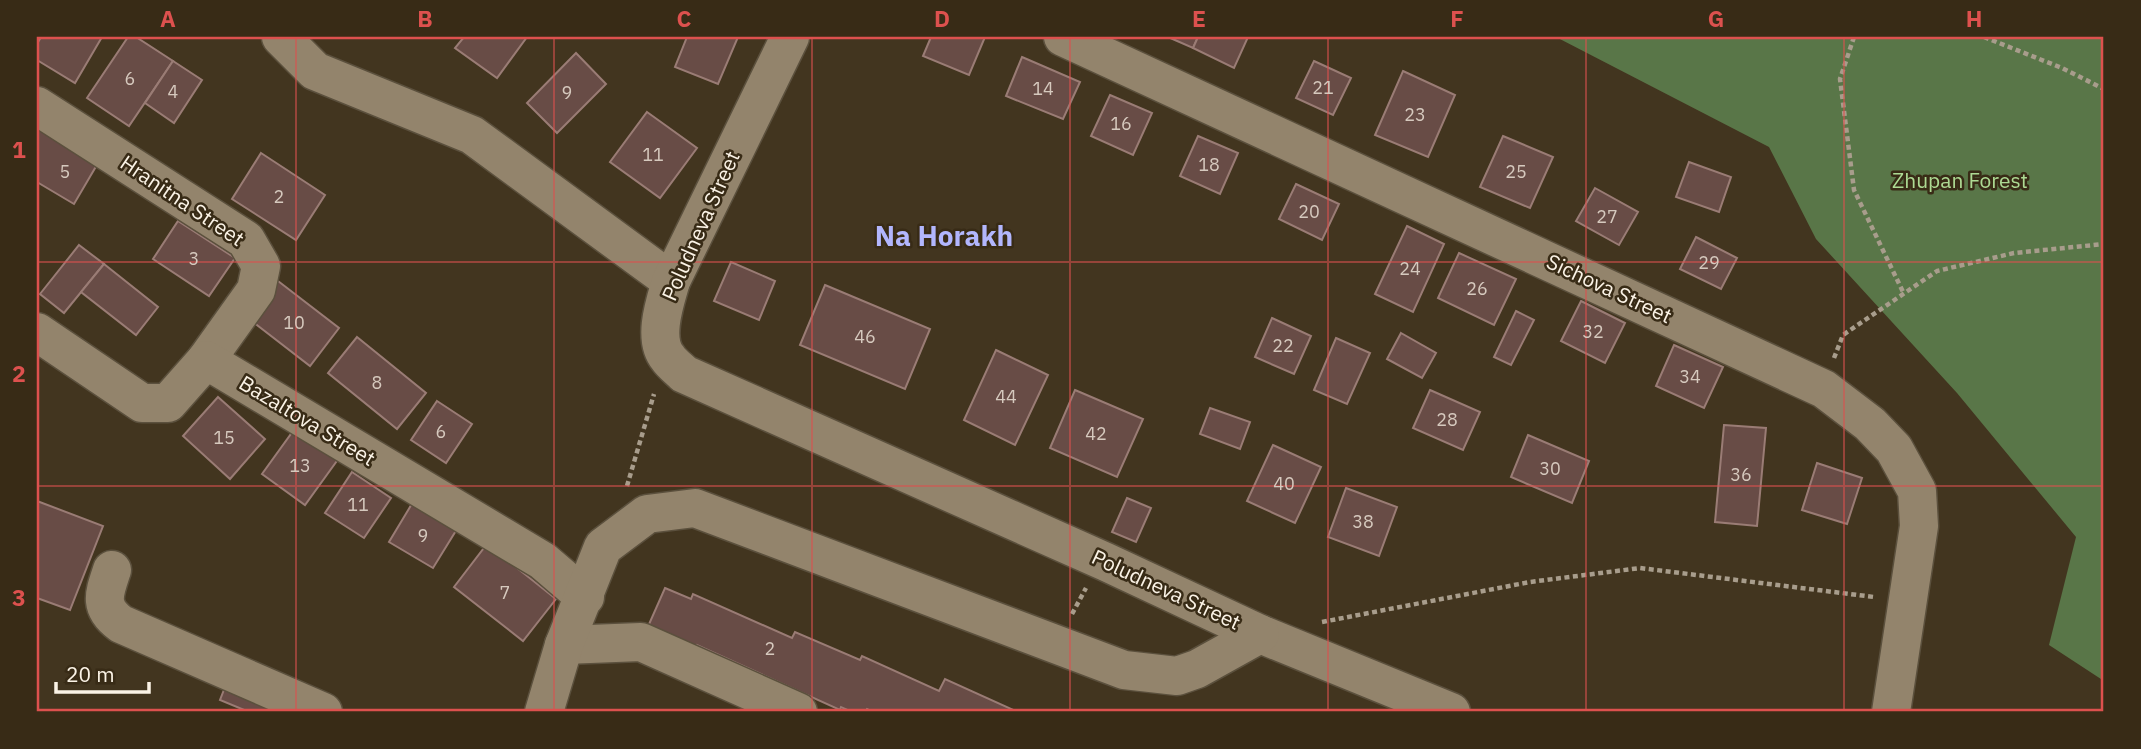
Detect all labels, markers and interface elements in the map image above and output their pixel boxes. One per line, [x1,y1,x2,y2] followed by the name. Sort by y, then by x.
[160,3,176,33] text: A
[417,3,433,33] text: B
[677,3,692,33] text: C
[934,3,950,33] text: D
[1192,3,1206,33] text: E
[1450,3,1464,33] text: F
[1708,3,1724,33] text: G
[1966,3,1982,33] text: H
[125,67,135,90] house number: 6
[1312,76,1334,99] house number: 21
[1032,77,1054,100] house number: 14
[168,80,179,103] house number: 4
[562,81,572,104] house number: 9
[1404,103,1426,126] house number: 23
[1110,112,1132,135] house number: 16
[12,134,26,164] text: 1
[642,143,664,166] house number: 11
[655,146,746,305] street label: Poludneva Street
[115,148,250,252] street label: Hranitna Street
[1198,153,1220,176] house number: 18
[60,160,70,183] house number: 5
[1505,160,1527,183] house number: 25
[1892,166,2028,194] park label: Zhupan Forest
[274,185,284,208] house number: 2
[1298,200,1320,223] house number: 20
[1596,205,1618,228] house number: 27
[875,217,1013,254] district label: Na Horakh
[189,247,199,270] house number: 3
[1542,247,1677,329] street label: Sichova Street
[1698,251,1720,274] house number: 29
[1399,257,1421,280] house number: 24
[1466,277,1488,300] house number: 26
[283,311,305,334] house number: 10
[1582,320,1604,343] house number: 32
[854,325,876,348] house number: 46
[1272,334,1294,357] house number: 22
[12,358,26,388] text: 2
[1679,365,1701,388] house number: 34
[234,368,381,472] street label: Bazaltova Street
[372,371,382,394] house number: 8
[995,385,1017,408] house number: 44
[1436,408,1458,431] house number: 28
[436,420,446,443] house number: 6
[1085,422,1107,445] house number: 42
[213,426,235,449] house number: 15
[289,454,311,477] house number: 13
[1539,457,1561,480] house number: 30
[1730,463,1752,486] house number: 36
[1273,472,1295,495] house number: 40
[347,493,369,516] house number: 11
[1352,510,1374,533] house number: 38
[418,524,428,547] house number: 9
[1088,542,1245,636] street label: Poludneva Street
[500,581,510,604] house number: 7
[12,582,26,612] text: 3
[765,637,775,660] house number: 2
[56,651,149,695] scale bar
[66,660,115,688] text: 20 m

